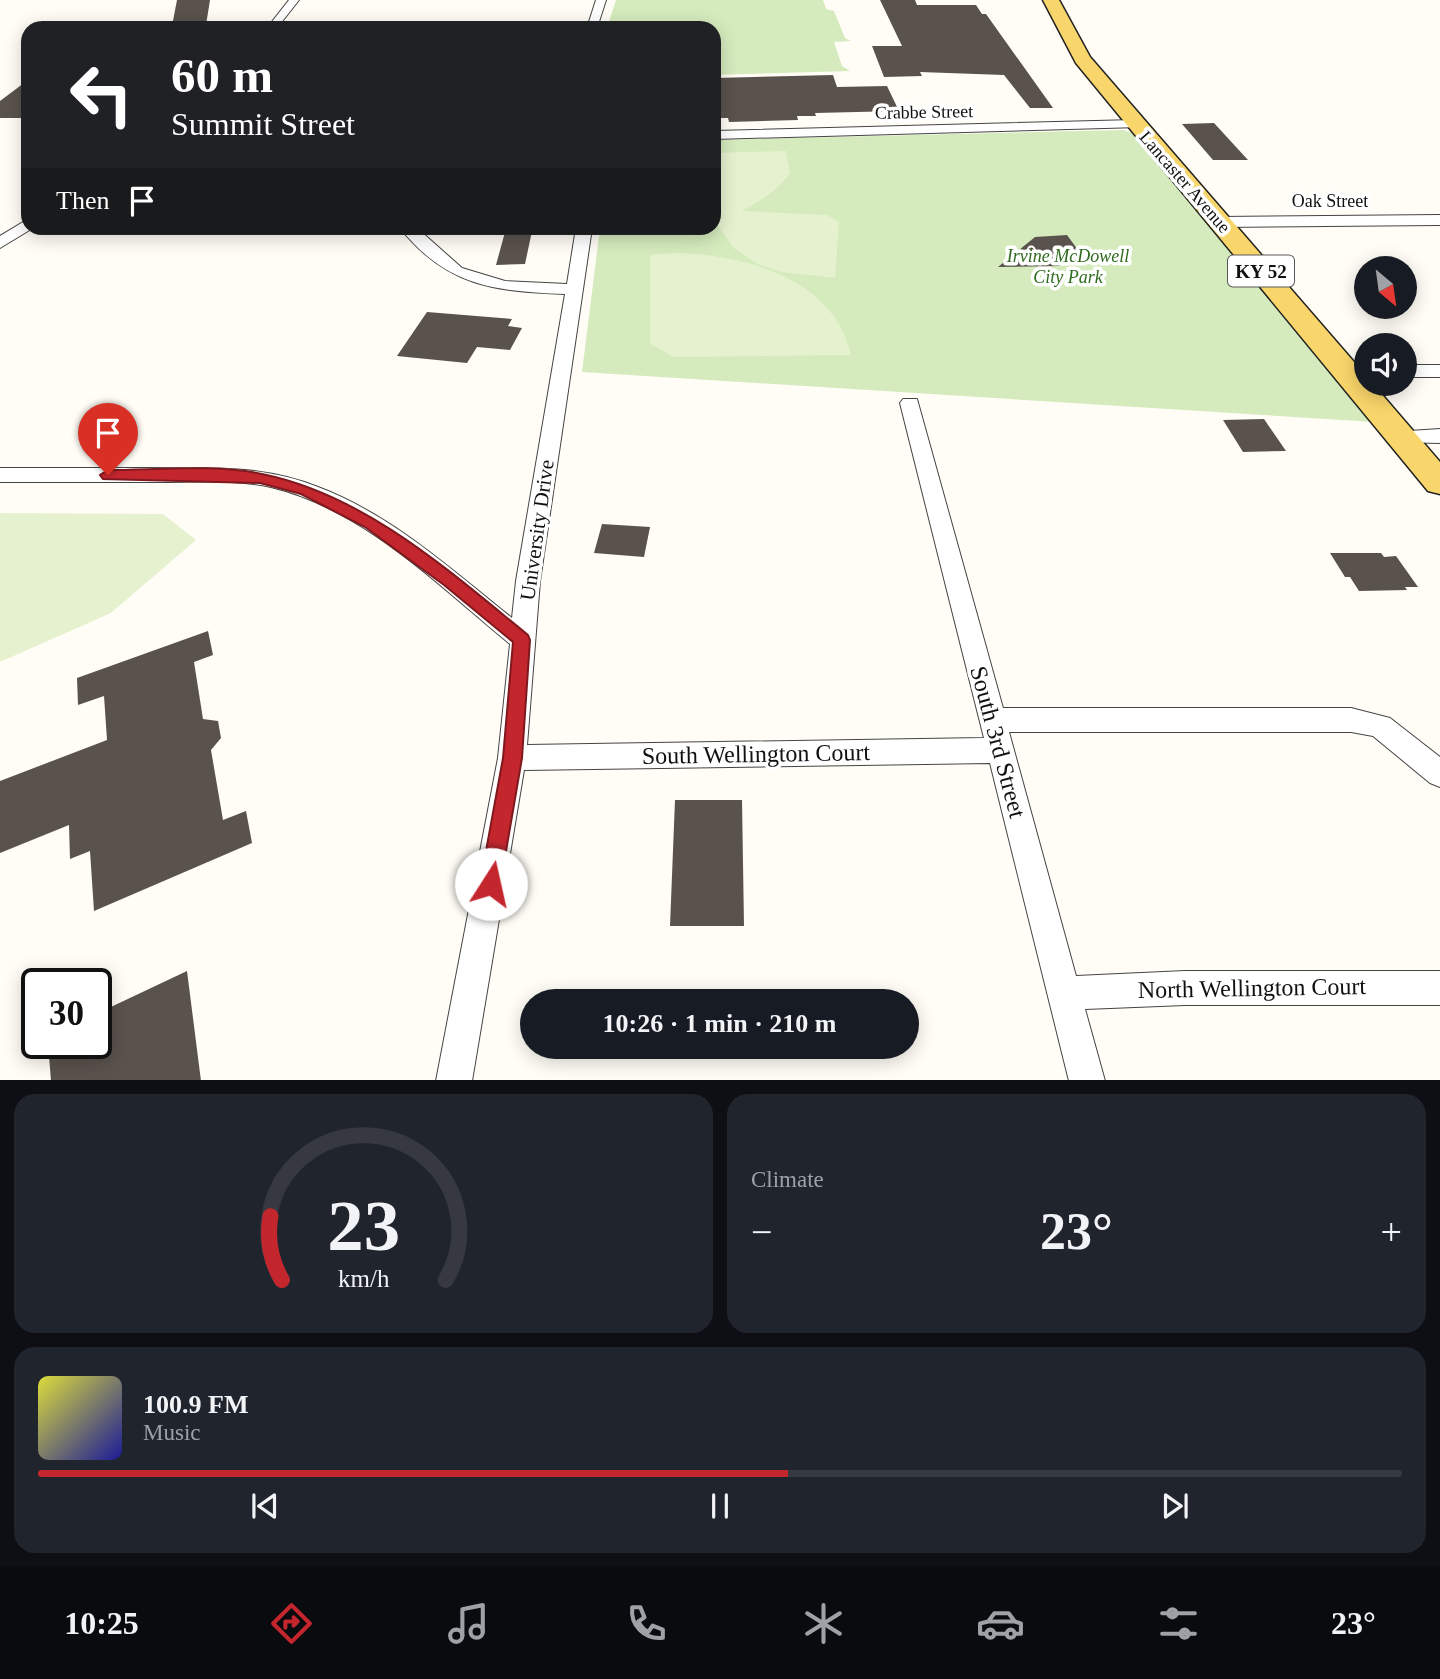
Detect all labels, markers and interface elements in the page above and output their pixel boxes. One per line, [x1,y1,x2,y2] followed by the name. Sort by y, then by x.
[171,48,273,103] text: 60 m
[56,49,147,140] icon: left
[875,101,973,123] street label: Crabbe Street
[171,106,355,142] text: Summit Street
[1135,127,1235,237] street label: Lancaster Avenue
[123,182,161,220] icon: arrive
[56,186,109,215] text: Then
[1292,191,1368,211] street label: Oak Street
[1006,246,1129,287] park label: Irvine McDowell City Park
[1228,256,1294,286] road number: KY 52
[1354,256,1418,318] north arrow
[1354,256,1417,396] map controls
[1354,333,1417,396] button: sound
[78,403,138,475] pin
[89,414,127,452] icon: arrive
[515,458,559,602] street label: University Drive
[965,663,1031,821] street label: South 3rd Street
[642,739,871,769] street label: South Wellington Court
[454,847,528,921] position arrow
[21,968,112,1059] speed limit sign: 30
[1138,973,1367,1003] street label: North Wellington Court
[603,1009,837,1038] text: 10:26 · 1 min · 210 m
[751,1167,824,1192] text: Climate
[327,1185,400,1266] text: 23
[1040,1203,1113,1260] text: 23°
[751,1211,772,1253] text: −
[1381,1211,1402,1253] text: +
[338,1264,390,1291] text: km/h
[143,1390,248,1419] text: 100.9 FM
[143,1420,201,1445] text: Music
[246,1487,284,1525] icon: previous
[701,1487,739,1525] icon: pause
[1156,1487,1194,1525] icon: next
[267,1599,316,1648] icon: directions
[444,1599,493,1648] icon: music
[622,1599,671,1648] icon: phone
[799,1599,848,1648] icon: climate
[976,1599,1025,1648] icon: car
[1154,1599,1203,1648] icon: filters
[64,1605,139,1641] text: 10:25
[1331,1605,1376,1641] text: 23°

